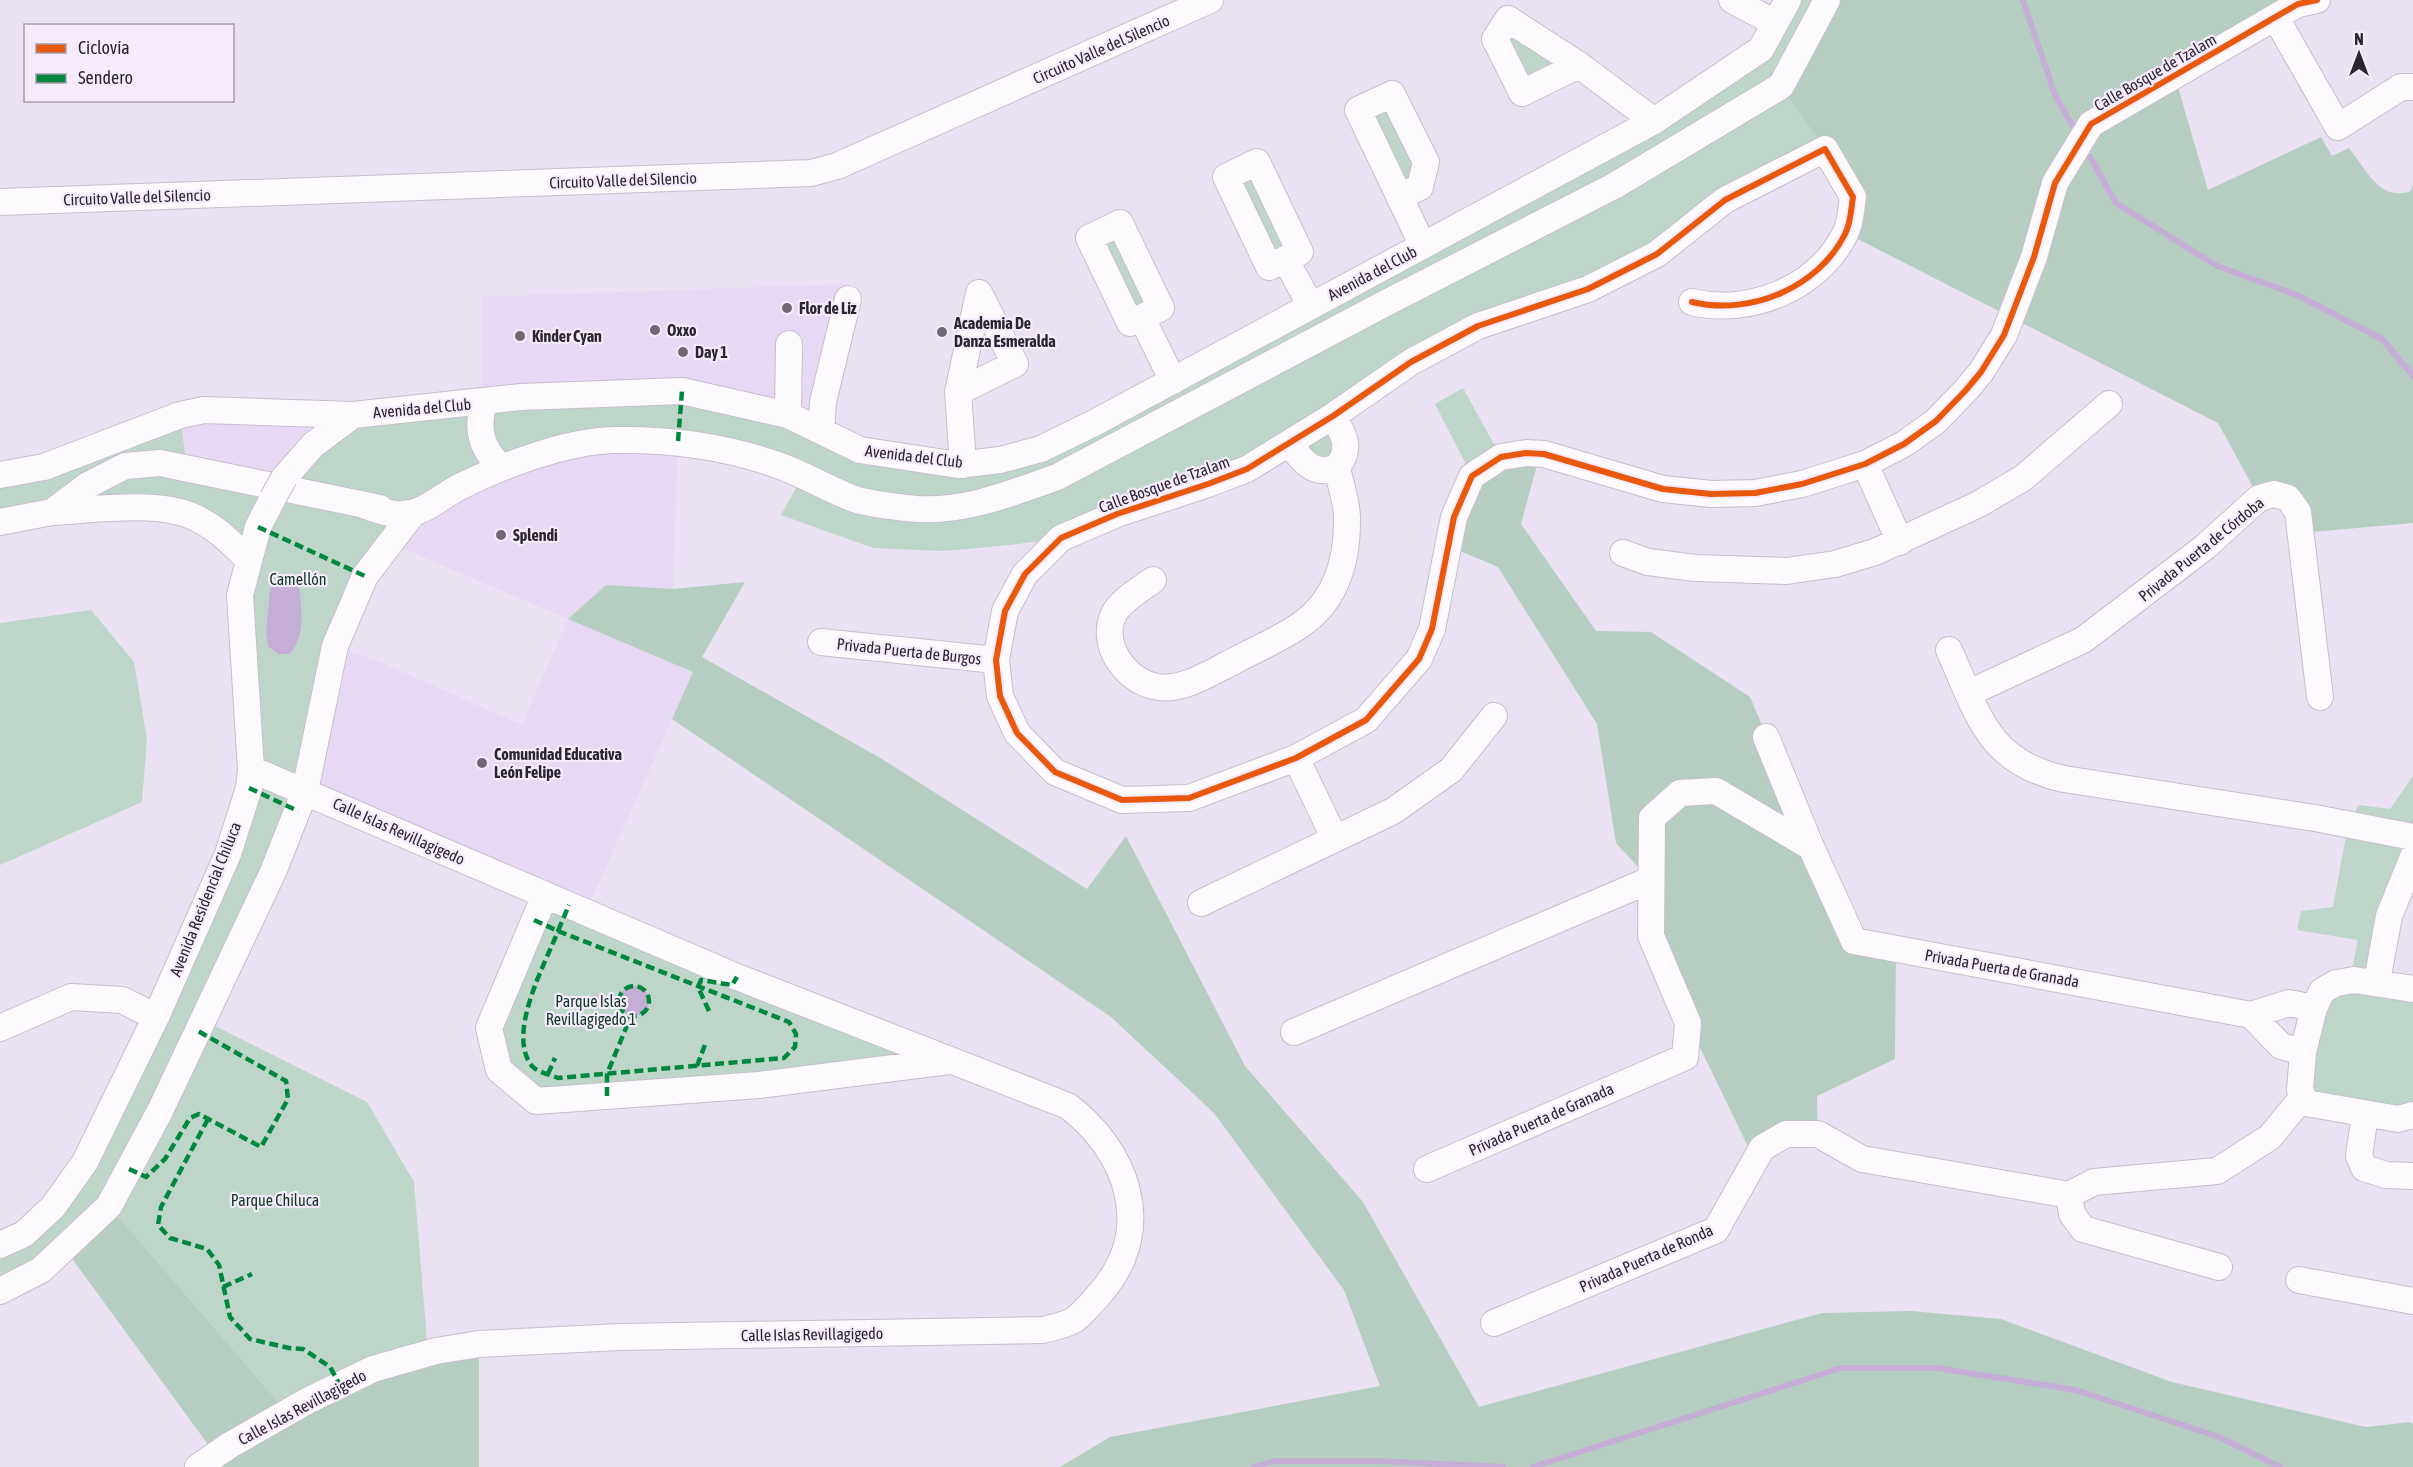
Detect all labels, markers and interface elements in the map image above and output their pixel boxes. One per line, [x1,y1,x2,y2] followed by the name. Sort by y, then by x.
[1030,11,1172,87] street label: Circuito Valle del Silencio
[24,24,234,102] legend
[2329,24,2389,84] north arrow
[2091,30,2220,115] street label: Calle Bosque de Tzalam
[2354,30,2364,48] text: N
[78,37,130,58] text: Ciclovía
[78,67,133,88] text: Sendero
[549,168,697,192] street label: Circuito Valle del Silencio
[63,185,211,209] street label: Circuito Valle del Silencio
[1324,242,1420,304] street label: Avenida del Club
[799,299,857,317] place label: Flor de Liz
[780,301,794,315] marker: Flor de Liz
[953,314,1056,350] place label: Academia De Danza Esmeralda
[667,321,697,339] place label: Oxxo
[648,323,662,337] marker: Oxxo
[935,325,949,339] marker: Academia De Danza Esmeralda
[532,327,602,345] place label: Kinder Cyan
[513,329,527,343] marker: Kinder Cyan
[695,343,728,361] place label: Day 1
[676,345,690,359] marker: Day 1
[372,395,472,421] street label: Avenida del Club
[864,441,964,471] street label: Avenida del Club
[1096,452,1232,517] street label: Calle Bosque de Tzalam
[2135,493,2267,605] street label: Privada Puerta de Córdoba
[513,526,558,544] place label: Splendi
[494,528,508,542] marker: Splendi
[269,570,327,588] park label: Camellón
[836,634,983,669] street label: Privada Puerta de Burgos
[494,745,622,781] place label: Comunidad Educativa León Felipe
[475,756,489,770] marker: Comunidad Educativa León Felipe
[330,794,468,869] street label: Calle Islas Revillagigedo
[166,819,244,979] street label: Avenida Residencial Chiluca
[1923,946,2081,990] street label: Privada Puerta de Granada
[546,992,636,1029] park label: Parque Islas Revillagigedo 1
[1466,1079,1616,1159] street label: Privada Puerta de Granada
[231,1191,319,1210] park label: Parque Chiluca
[1576,1220,1716,1296] street label: Privada Puerta de Ronda
[741,1324,883,1345] street label: Calle Islas Revillagigedo
[235,1366,370,1449] street label: Calle Islas Revillagigedo

